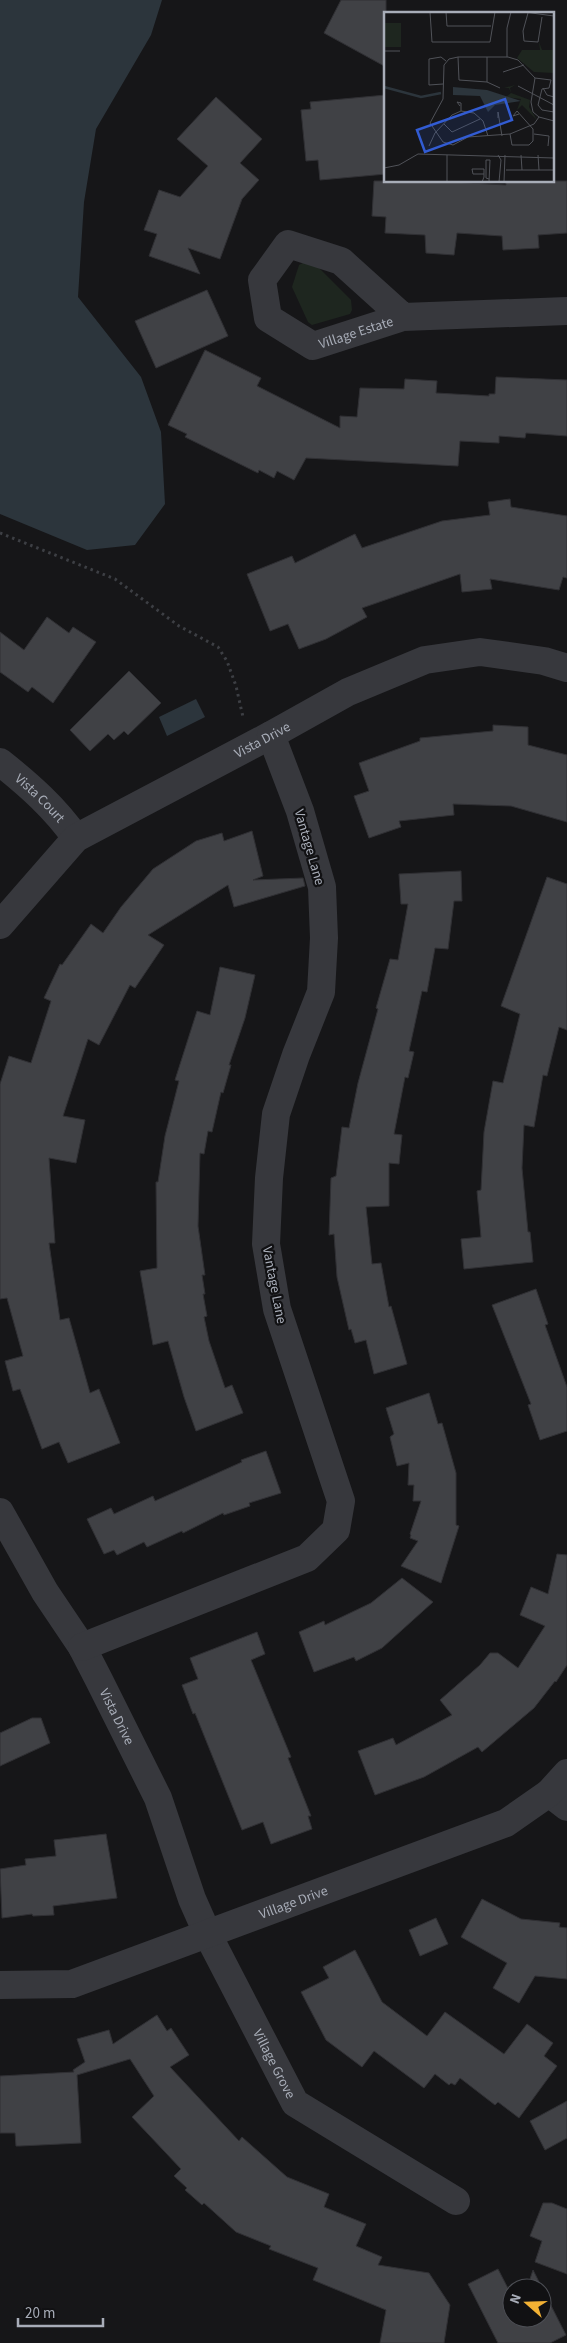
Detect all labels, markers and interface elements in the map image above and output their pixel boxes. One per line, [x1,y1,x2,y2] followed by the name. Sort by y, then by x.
[384,12,554,182] inset map
[316,312,396,355] street label: Village Estate
[231,717,294,764] street label: Vista Drive
[10,769,70,828] street label: Vista Court
[289,807,329,888] street label: Vantage Lane
[257,1245,291,1326] street label: Vantage Lane
[94,1685,139,1749] street label: Vista Drive
[256,1881,331,1925] street label: Village Drive
[247,2026,300,2102] street label: Village Grove
[502,2278,552,2328] north arrow
[505,2291,527,2307] text: N
[18,2296,102,2328] scale bar
[25,2303,55,2324] text: 20 m

